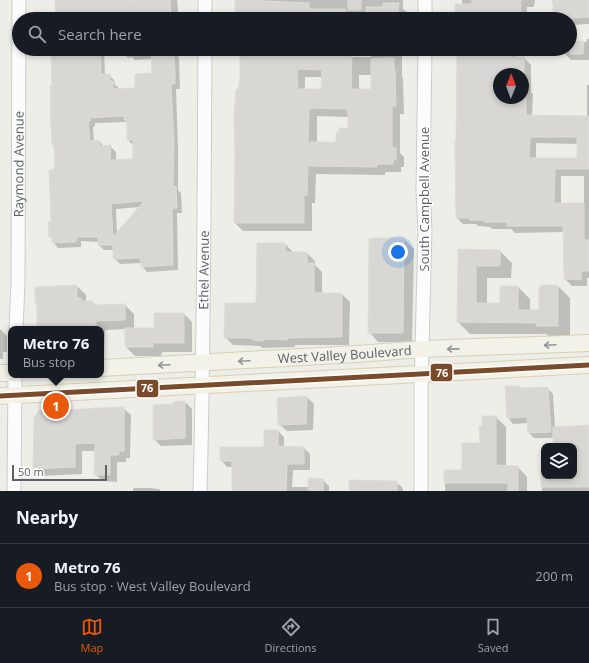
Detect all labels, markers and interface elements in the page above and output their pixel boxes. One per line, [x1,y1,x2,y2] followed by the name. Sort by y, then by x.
[12,12,577,56] search box
[26,23,48,45] icon: search
[58,24,142,44] text: Search here
[493,68,529,104] north arrow
[9,111,28,217] street label: Raymond Avenue
[415,127,433,271] street label: South Campbell Avenue
[194,230,213,310] street label: Ethel Avenue
[388,242,408,262] your location
[8,326,104,378] popup
[23,333,89,353] text: Metro 76
[277,341,412,367] street label: West Valley Boulevard
[544,341,557,349] one-way arrow
[447,345,460,353] one-way arrow
[23,353,75,371] text: Bus stop
[238,357,251,364] one-way arrow
[158,361,171,369] one-way arrow
[430,363,453,382] line badge: 76
[436,365,448,380] text: 76
[136,379,159,398] line badge: 76
[141,380,153,395] text: 76
[43,391,69,421] pin: 1
[541,443,577,479] map controls
[541,443,577,479] button: layers
[12,463,107,482] scale bar
[18,464,44,479] text: 50 m
[16,506,78,529] text: Nearby
[54,557,121,577] text: Metro 76
[25,567,33,585] text: 1
[535,567,573,585] text: 200 m
[54,577,251,595] text: Bus stop · West Valley Boulevard
[81,616,103,655] tab: Map
[265,616,317,655] tab: Directions
[478,616,508,655] tab: Saved

